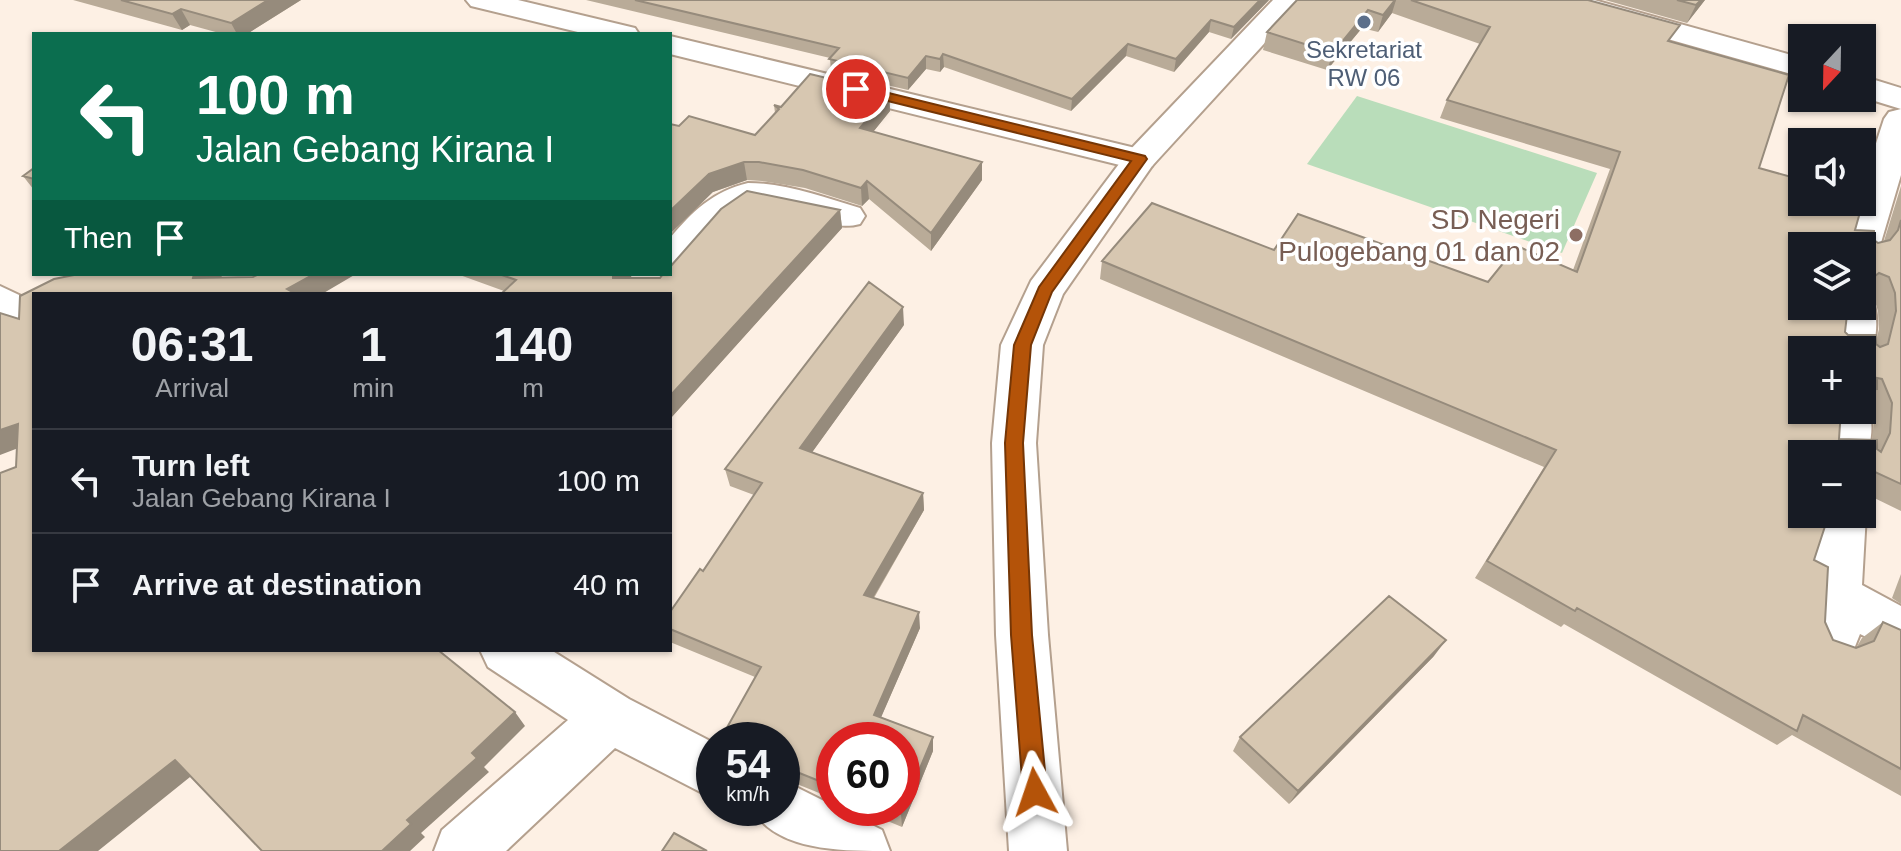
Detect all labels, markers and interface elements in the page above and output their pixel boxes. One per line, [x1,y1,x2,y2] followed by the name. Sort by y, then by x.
[1355,13,1373,31] marker: Sekretariat RW 06
[1788,24,1876,112] north arrow
[1788,24,1876,528] map controls
[1306,36,1422,91] place label: Sekretariat RW 06
[822,55,890,123] pin
[196,63,355,126] text: 100 m
[64,64,168,168] icon: left
[834,67,878,111] icon: arrive
[1788,128,1876,216] button: sound
[196,129,554,170] text: Jalan Gebang Kirana I
[1278,204,1560,267] place label: SD Negeri Pulogebang 01 dan 02
[148,216,192,260] icon: arrive
[64,221,132,254] text: Then
[1567,226,1585,244] marker: SD Negeri Pulogebang 01 dan 02
[1788,232,1876,320] button: layers
[131,318,254,371] text: 06:31
[360,318,387,371] text: 1
[493,318,573,371] text: 140
[1788,336,1876,424] button: +
[155,373,229,403] text: Arrival
[352,373,394,403] text: min
[522,373,544,403] text: m
[1788,440,1876,528] button: −
[132,449,250,482] text: Turn left
[64,459,108,503] icon: left
[557,464,640,497] text: 100 m
[132,483,391,513] text: Jalan Gebang Kirana I
[64,563,108,607] icon: arrive
[132,568,422,601] text: Arrive at destination
[573,568,640,601] text: 40 m
[816,722,920,826] speed limit sign: 60
[726,742,770,786] text: 54
[993,750,1077,834] position arrow
[726,783,770,805] text: km/h

